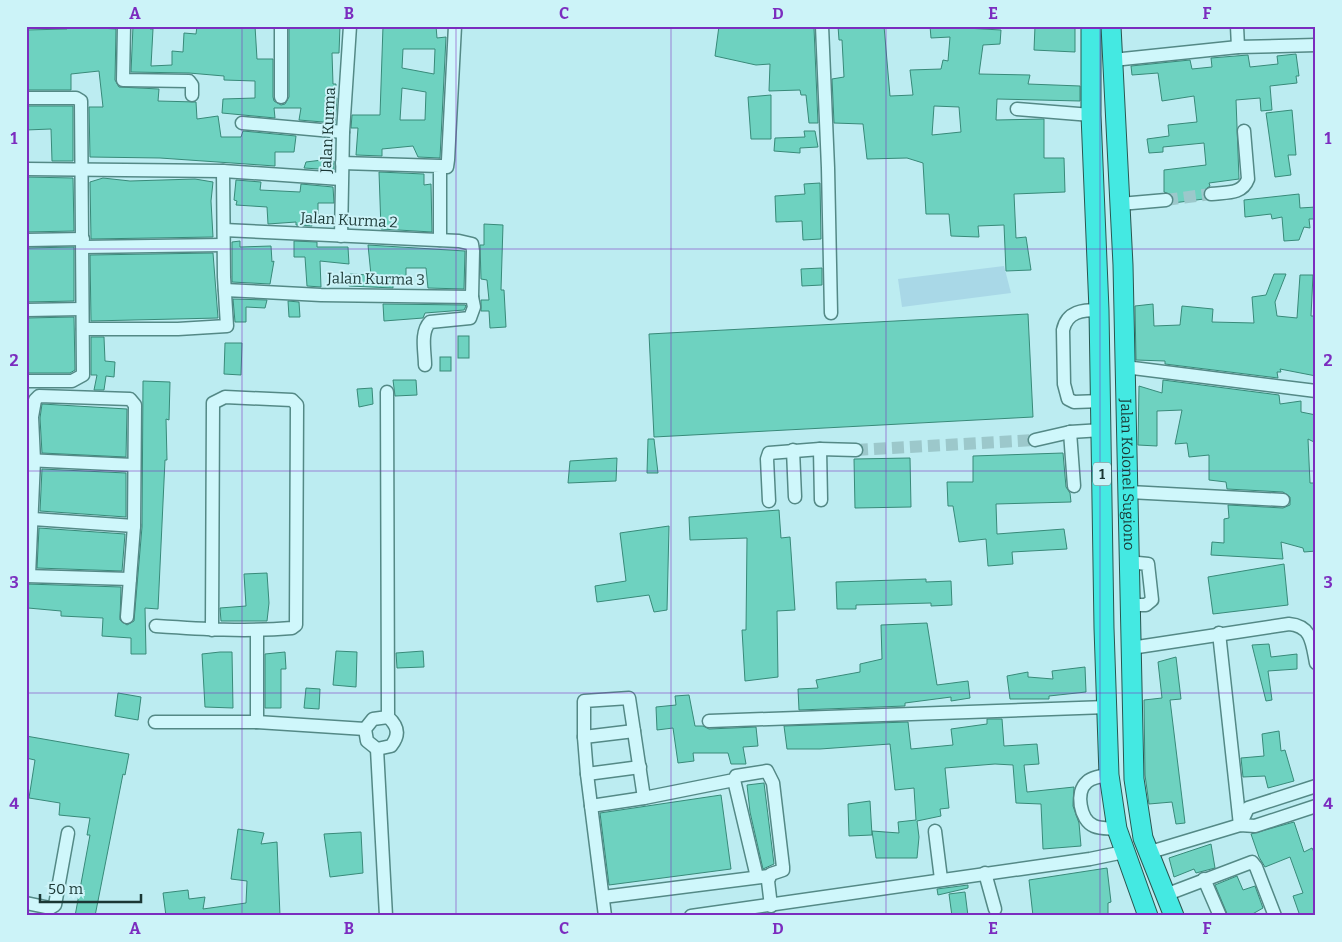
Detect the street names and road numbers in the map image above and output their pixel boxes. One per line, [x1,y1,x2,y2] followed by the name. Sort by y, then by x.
[317,87,339,174] street label: Jalan Kurma
[299,208,398,232] street label: Jalan Kurma 2
[326,269,425,289] street label: Jalan Kurma 3
[1117,398,1138,551] street label: Jalan Kolonel Sugiono
[1093,462,1111,486] road number: 1

